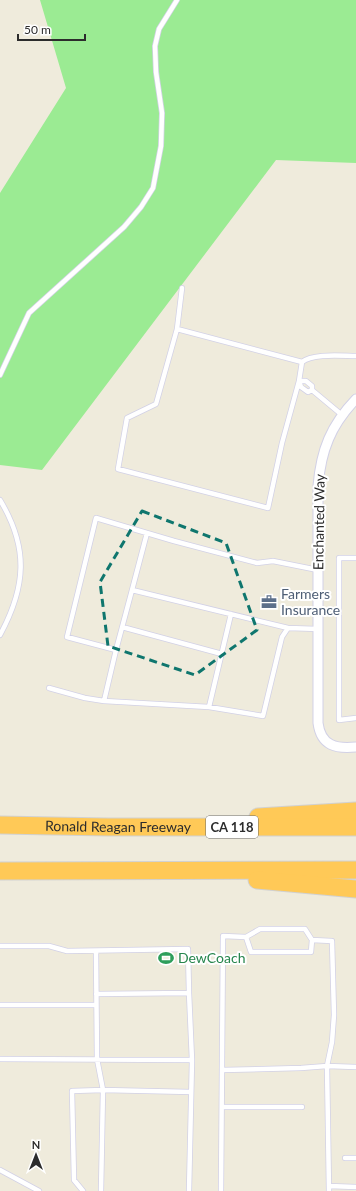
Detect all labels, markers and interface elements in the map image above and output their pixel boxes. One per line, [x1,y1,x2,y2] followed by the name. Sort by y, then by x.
[18,16,85,42] scale bar
[24,22,51,37] text: 50 m
[309,473,328,570] street label: Enchanted Way
[281,585,340,618] place label: Farmers Insurance
[260,593,278,611] office icon: Farmers Insurance
[206,816,258,838] road number: CA 118
[45,817,192,835] street label: Ronald Reagan Freeway
[157,949,175,967] sports icon: DewCoach
[178,949,245,966] place label: DewCoach
[16,1135,56,1175] north arrow
[32,1138,40,1151] text: N

